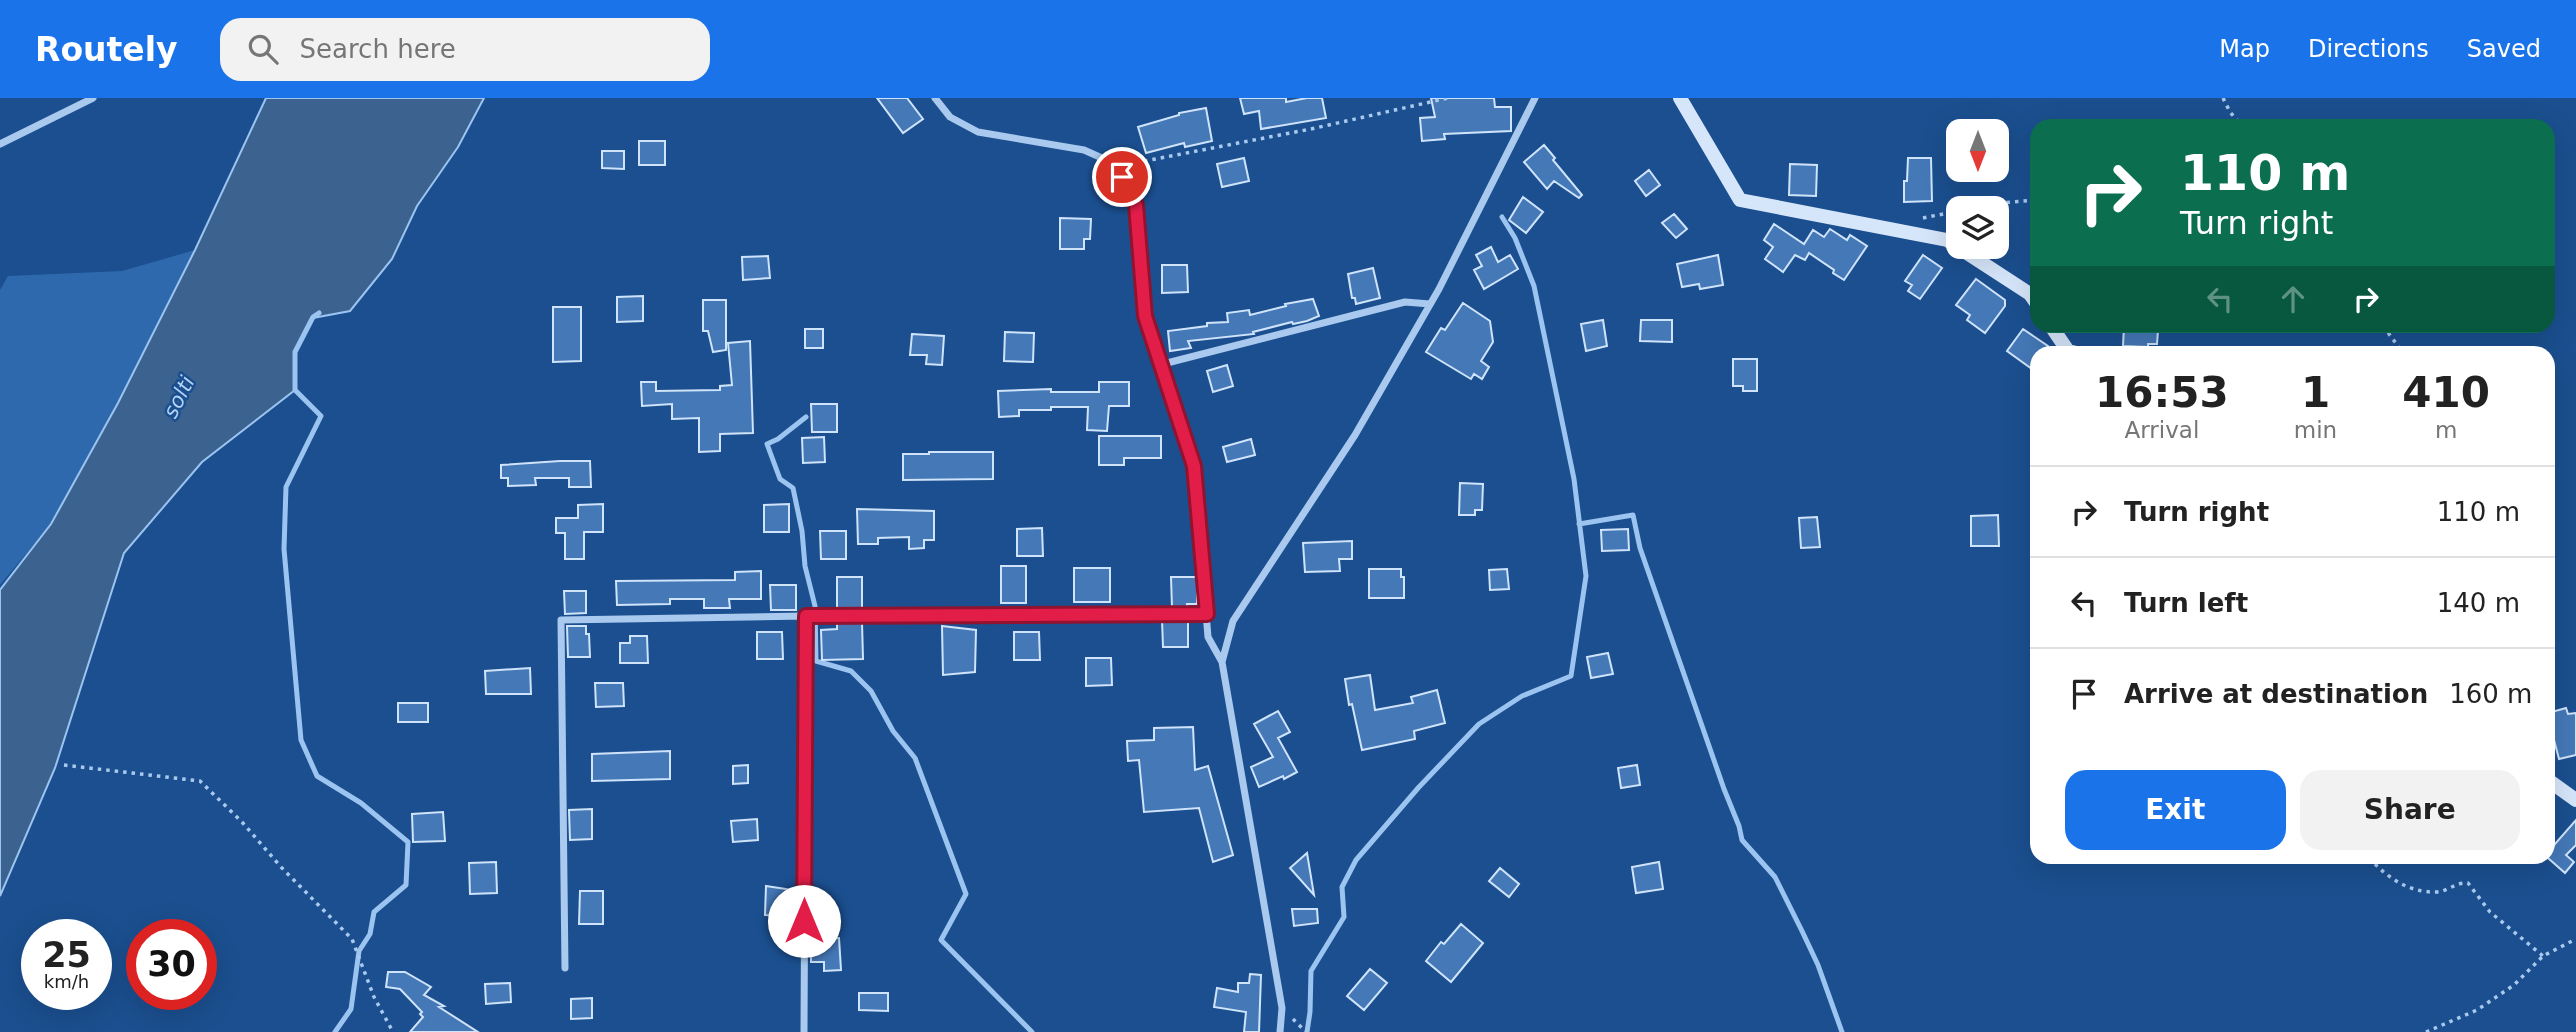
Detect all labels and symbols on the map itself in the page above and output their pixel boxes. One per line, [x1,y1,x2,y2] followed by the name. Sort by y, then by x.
[1946,119,2009,182] north arrow
[1092,147,1152,207] pin
[158,372,200,422] water label: solti
[767,884,841,958] position arrow
[126,919,217,1010] speed limit sign: 30

